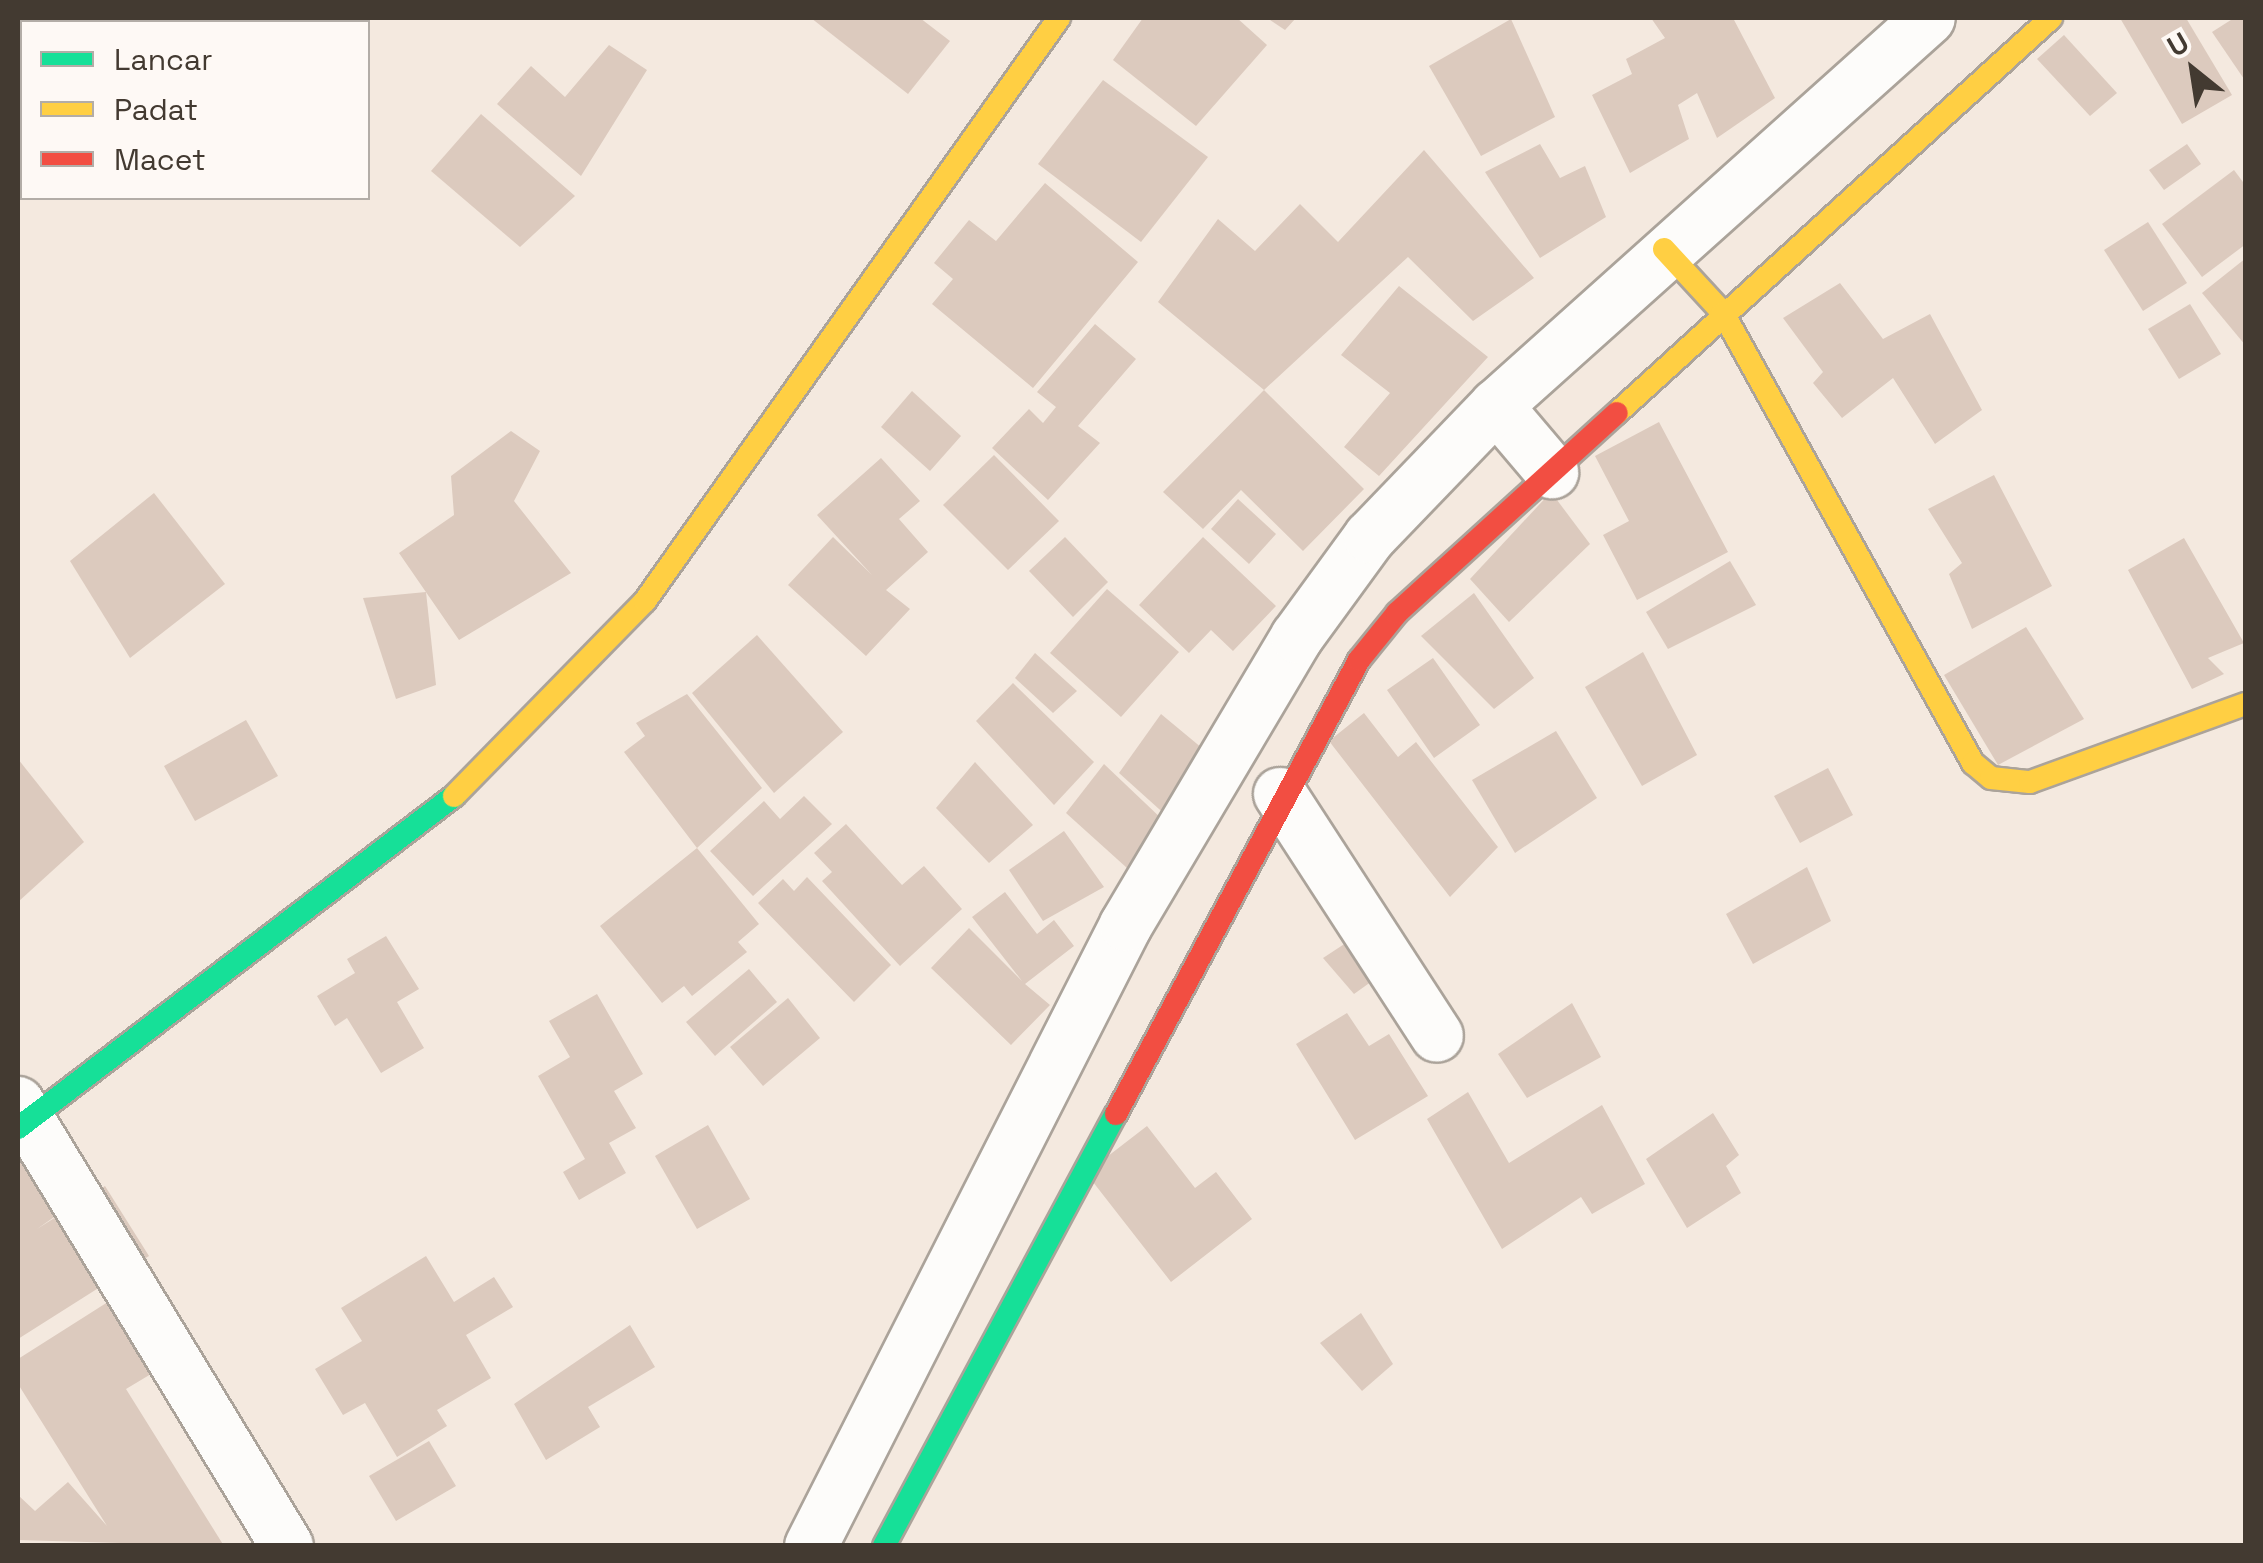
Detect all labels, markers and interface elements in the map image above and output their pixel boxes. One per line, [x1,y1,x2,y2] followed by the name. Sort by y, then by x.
[20,20,370,200] legend
[2143,20,2243,120] north arrow
[2161,24,2195,64] text: U
[114,40,213,79] text: Lancar
[114,90,198,129] text: Padat
[114,140,206,179] text: Macet

